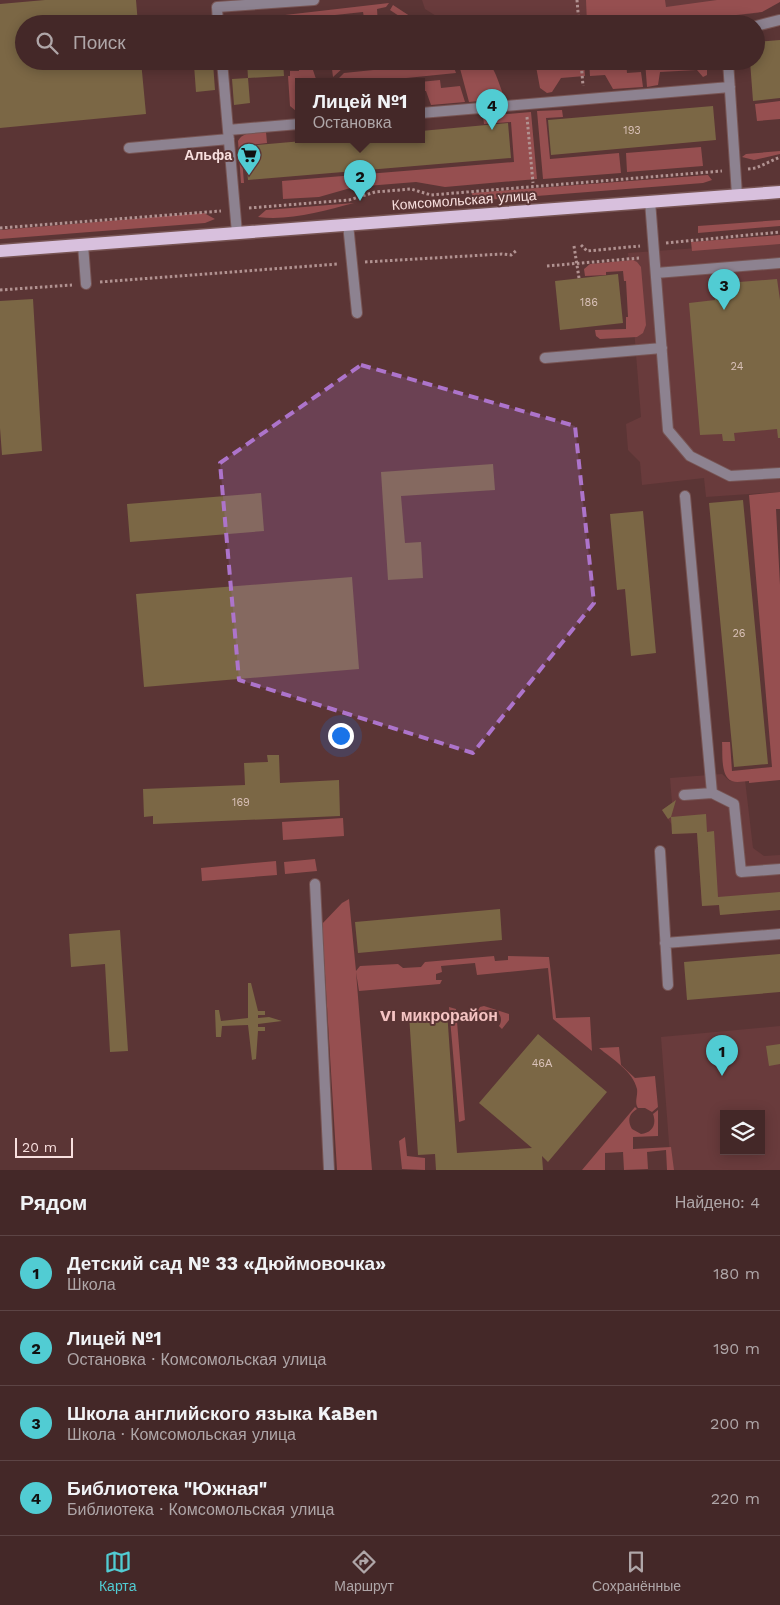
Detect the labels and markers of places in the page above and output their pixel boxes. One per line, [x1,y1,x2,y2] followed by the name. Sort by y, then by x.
[476,89,508,130] pin: 4
[236,142,262,176] supermarket icon: Альфа
[184,147,232,163] place label: Альфа
[344,160,376,201] pin: 2
[708,269,740,310] pin: 3
[706,1035,738,1076] pin: 1

